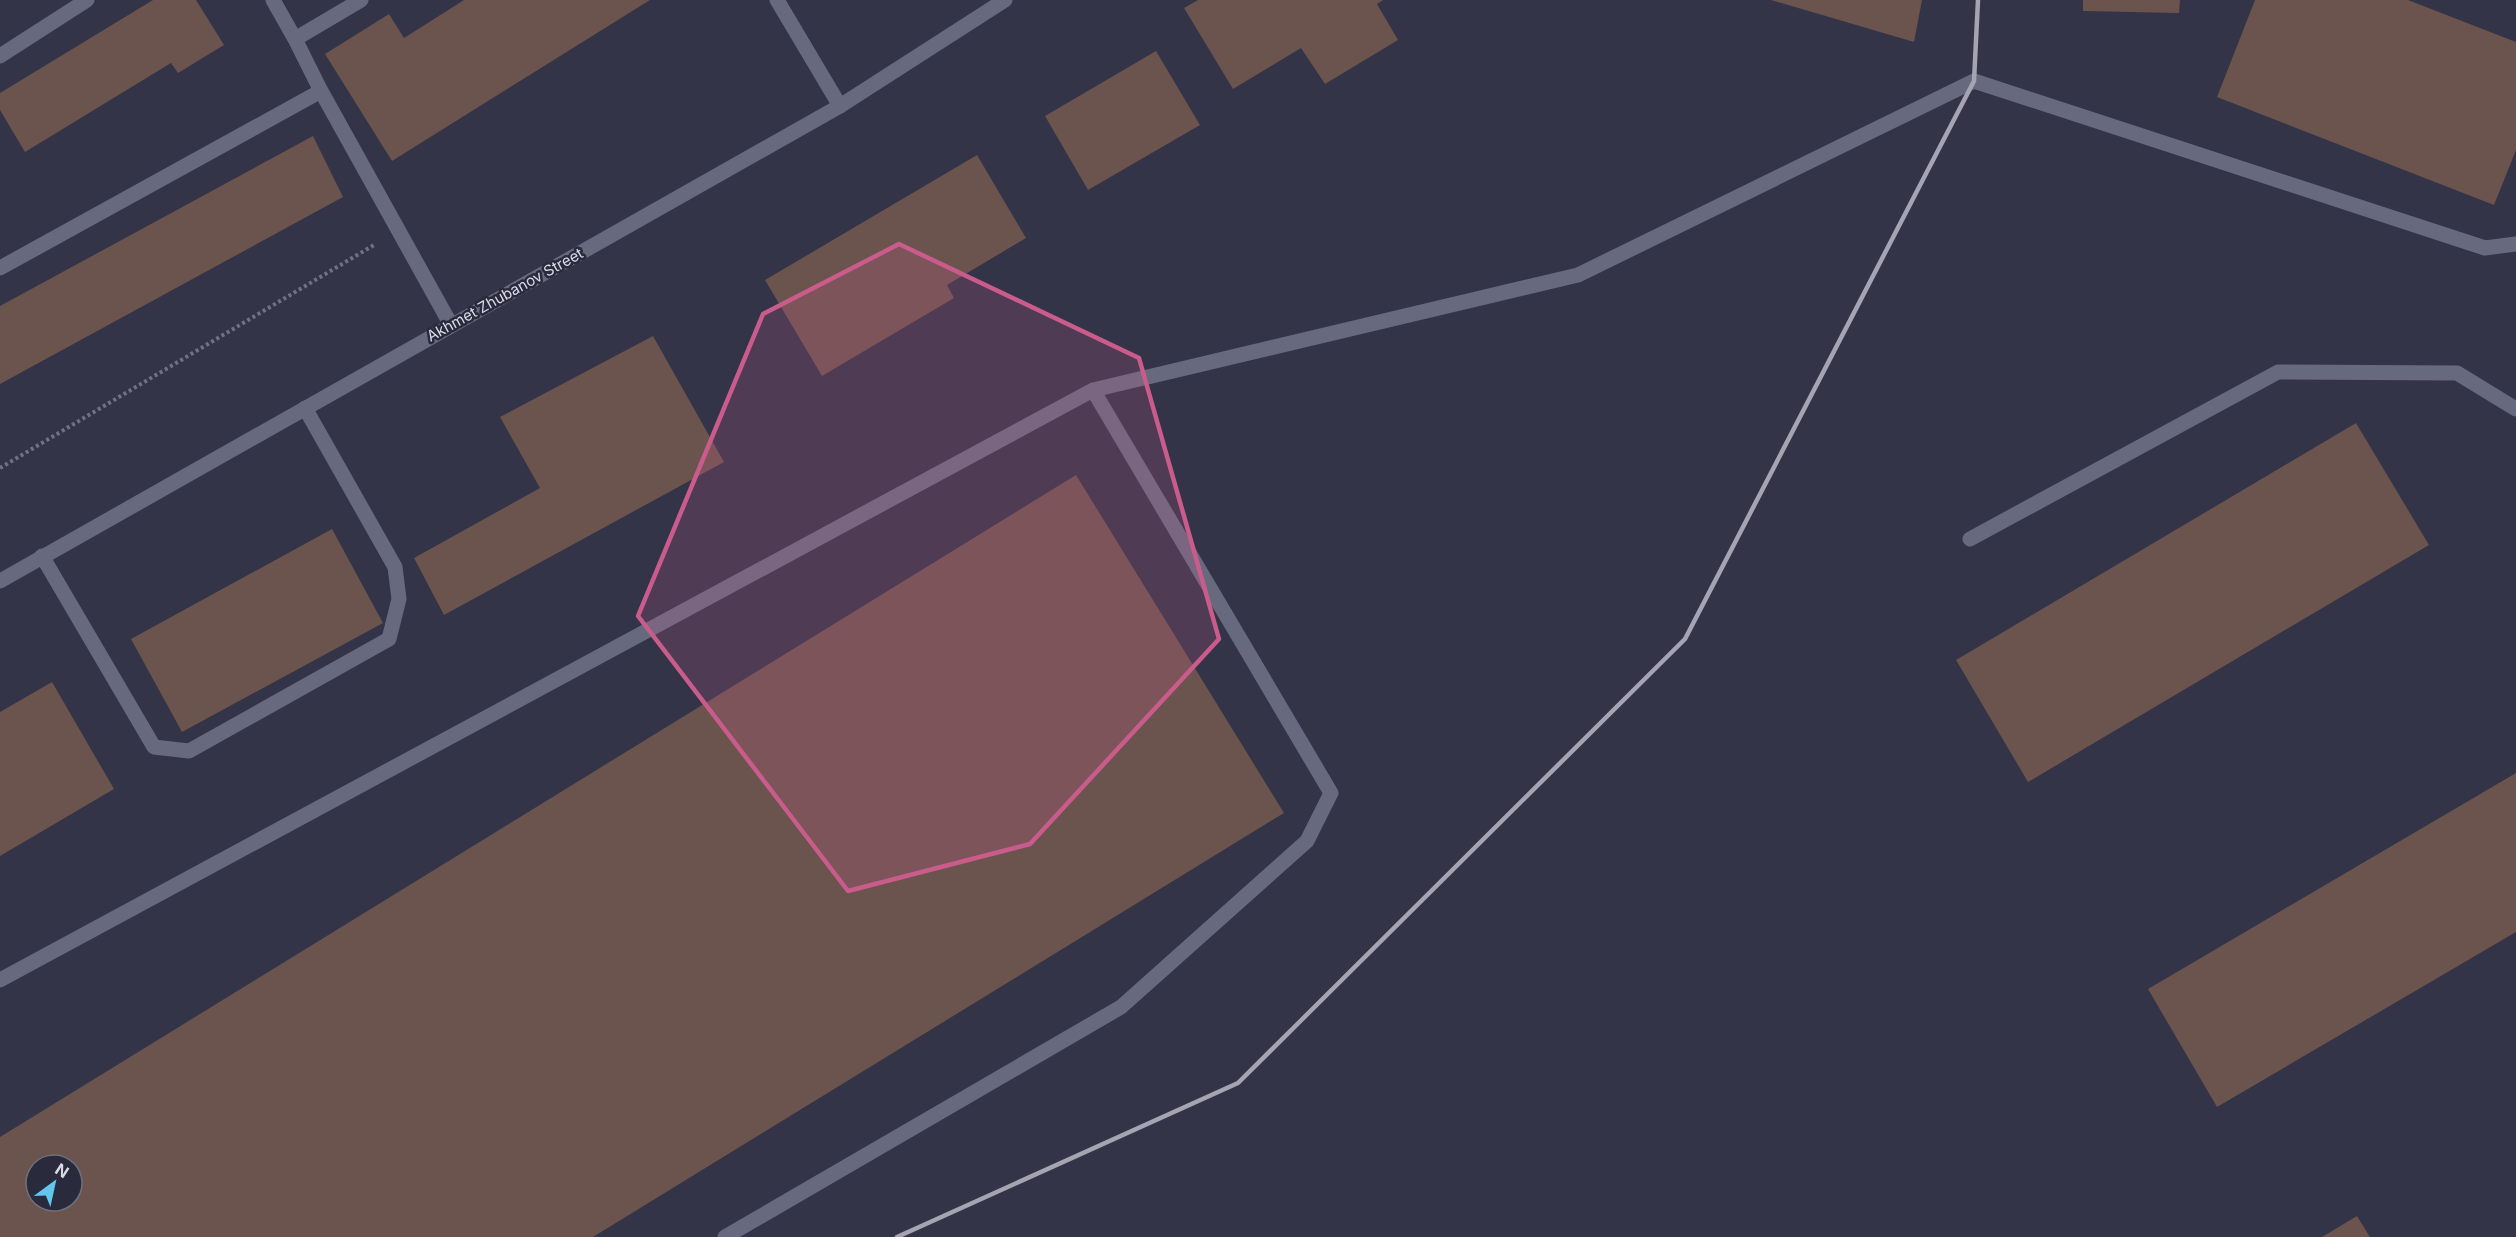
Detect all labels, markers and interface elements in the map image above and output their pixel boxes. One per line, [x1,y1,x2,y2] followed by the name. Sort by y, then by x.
[423,244,586,346] street label: Akhmet Zhubanov Street
[24,1153,84,1213] north arrow
[52,1159,73,1182] text: N

